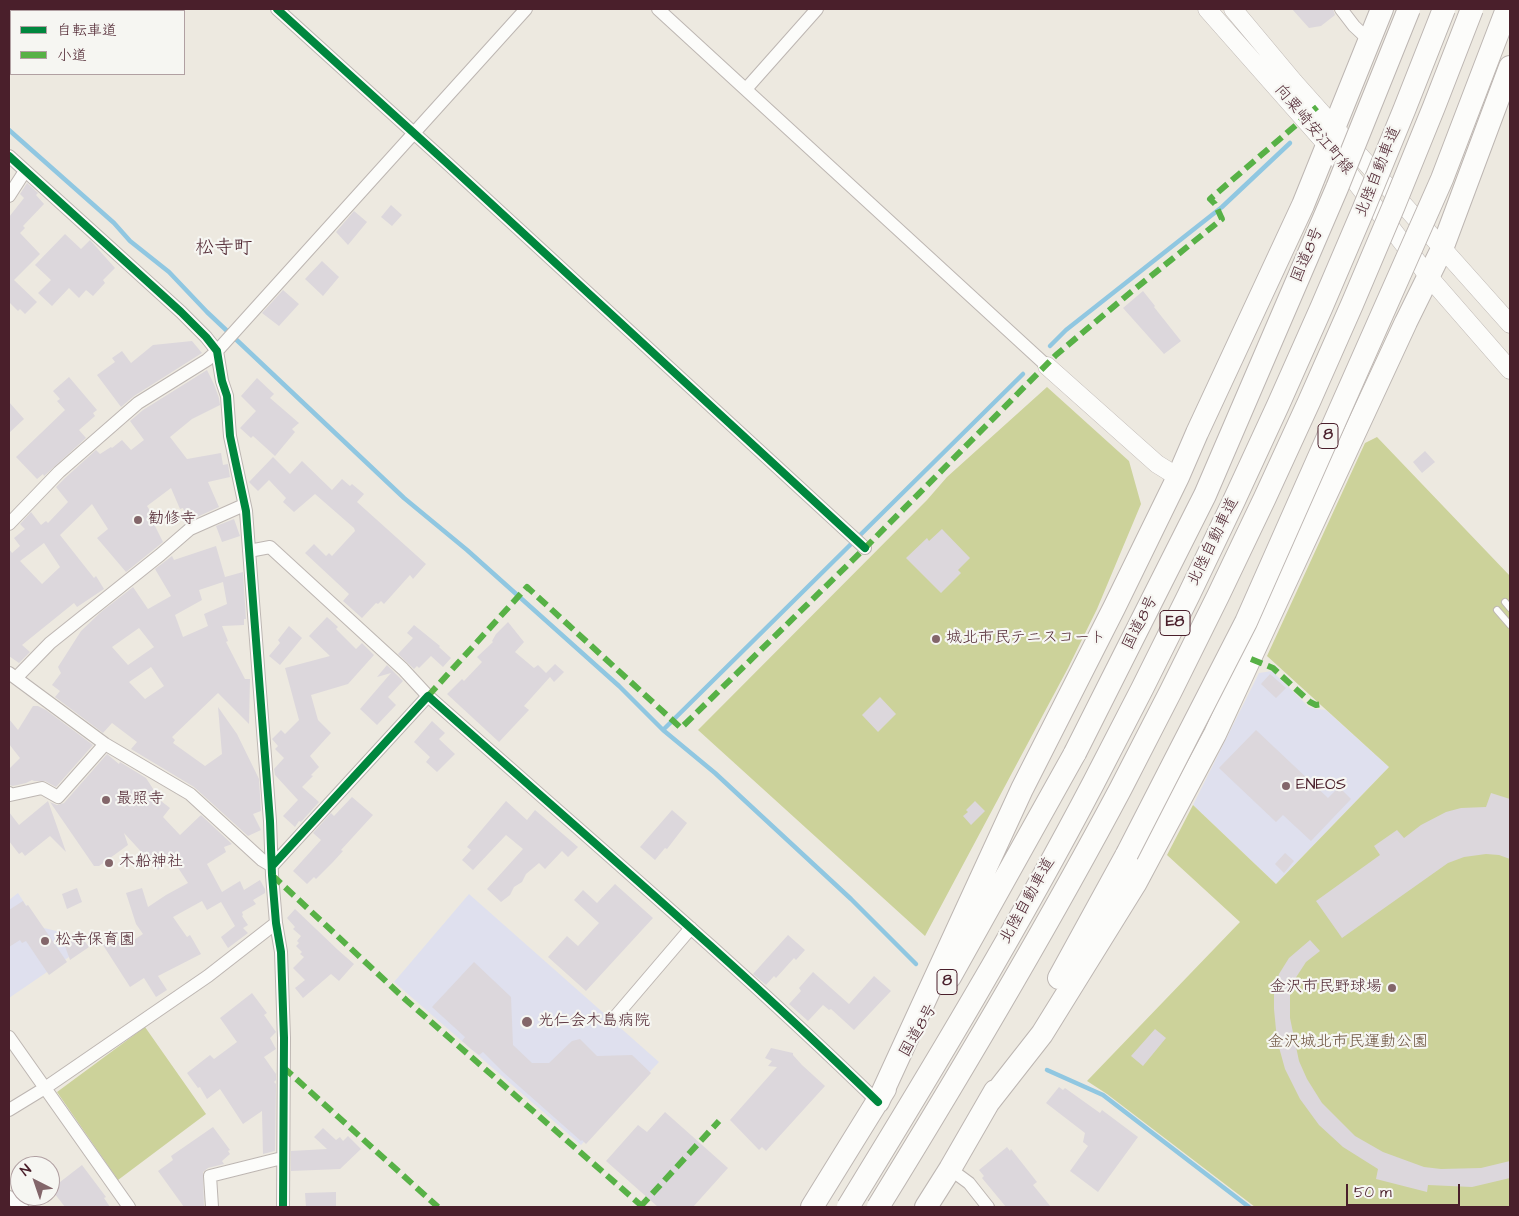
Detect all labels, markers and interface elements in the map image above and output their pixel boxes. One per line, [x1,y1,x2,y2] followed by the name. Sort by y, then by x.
[10,10,185,75] legend
[57,20,117,41] text: 自転車道
[57,45,87,66] text: 小道
[1270,81,1356,179] street label: 向粟崎安江町線
[1352,124,1406,220] street label: 北陸自動車道
[1288,224,1328,286] street label: 国道8号
[196,238,252,260] district label: 松寺町
[1318,424,1338,448] road number: 8
[1184,495,1244,589] street label: 北陸自動車道
[148,510,196,530] place label: 勧修寺
[132,514,144,526] marker: 勧修寺
[1119,593,1163,653] street label: 国道8号
[1160,610,1190,636] road number: E8
[946,629,1106,649] place label: 城北市民テニスコート
[930,633,942,645] marker: 城北市民テニスコート
[1296,776,1346,796] place label: ENEOS
[1280,780,1292,792] marker: ENEOS
[116,790,164,810] place label: 最照寺
[100,794,112,806] marker: 最照寺
[119,853,183,873] place label: 木船神社
[996,854,1060,948] street label: 北陸自動車道
[103,857,115,869] marker: 木船神社
[55,931,135,951] place label: 松寺保育園
[39,935,51,947] marker: 松寺保育園
[937,970,957,994] road number: 8
[1270,978,1382,998] place label: 金沢市民野球場
[1386,982,1398,994] marker: 金沢市民野球場
[896,1001,942,1061] street label: 国道8号
[538,1012,650,1032] place label: 光仁会木島病院
[520,1015,534,1029] marker: 光仁会木島病院
[1268,1033,1428,1053] park label: 金沢城北市民運動公園
[10,1156,60,1206] north arrow
[16,1160,36,1181] text: N
[1349,1174,1463,1206] scale bar
[1354,1182,1392,1203] text: 50 m

